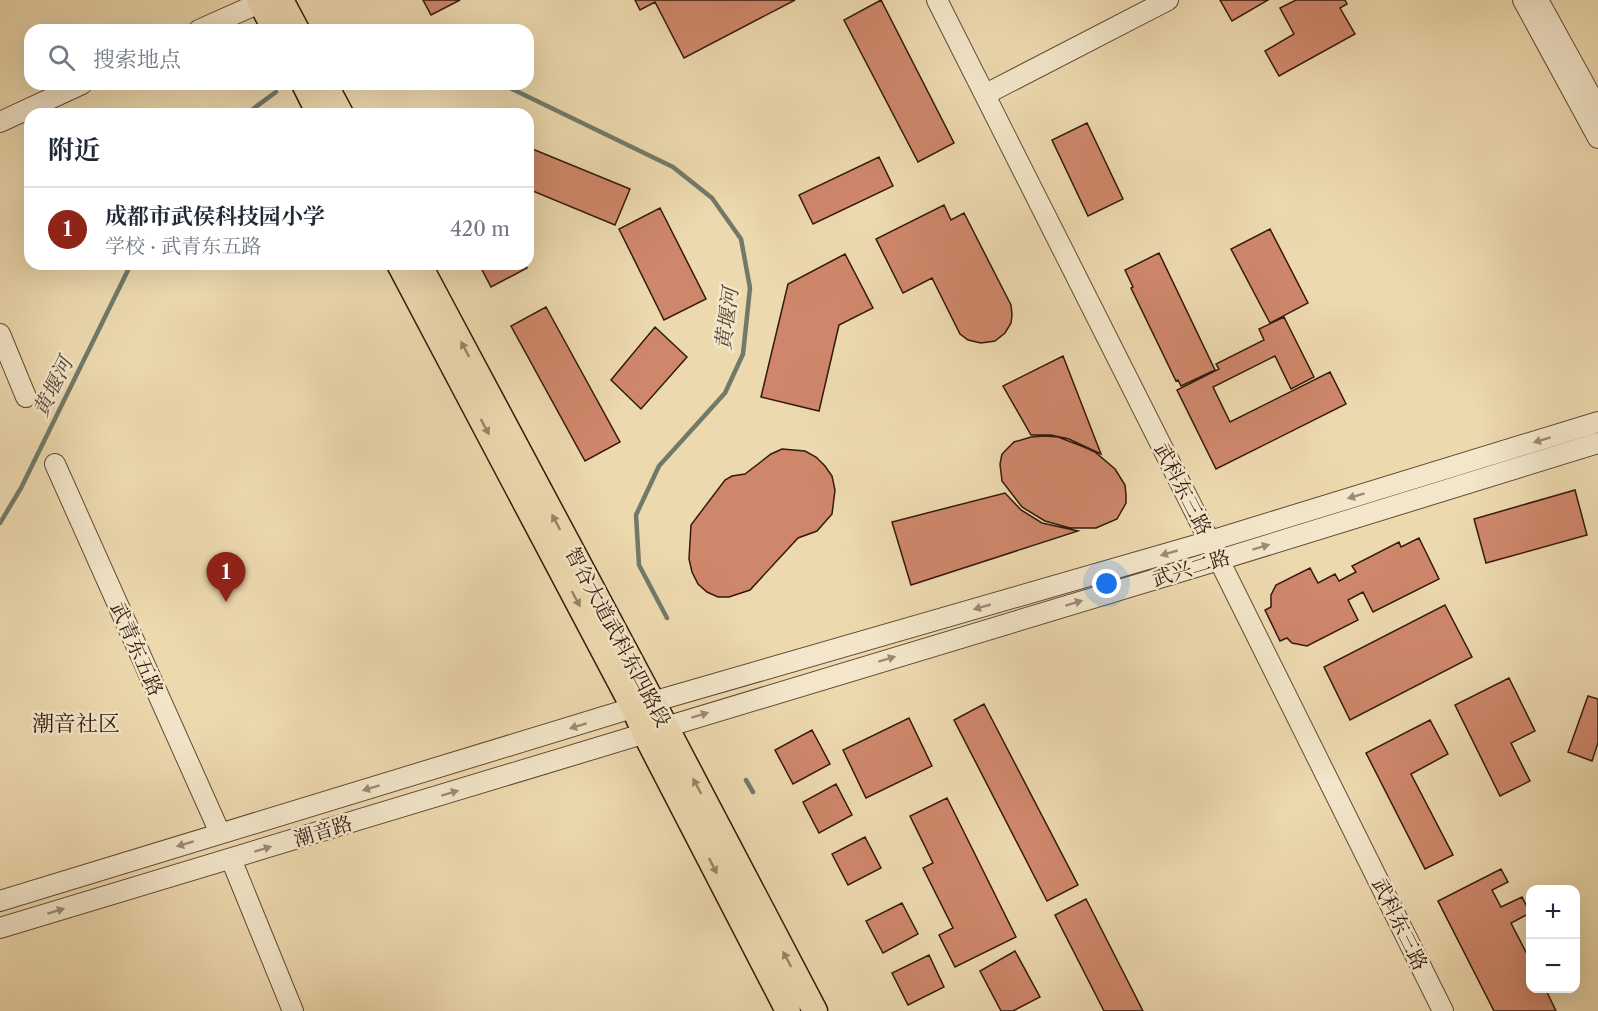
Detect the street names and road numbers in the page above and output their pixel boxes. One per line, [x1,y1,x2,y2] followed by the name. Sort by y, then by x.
[1150,439,1216,539] street label: 武科东三路
[560,543,676,731] street label: 智谷大道武科东四路段
[1149,545,1233,591] street label: 武兴二路
[106,598,168,700] street label: 武青东五路
[291,811,355,851] street label: 潮音路
[1367,874,1433,974] street label: 武科东三路

